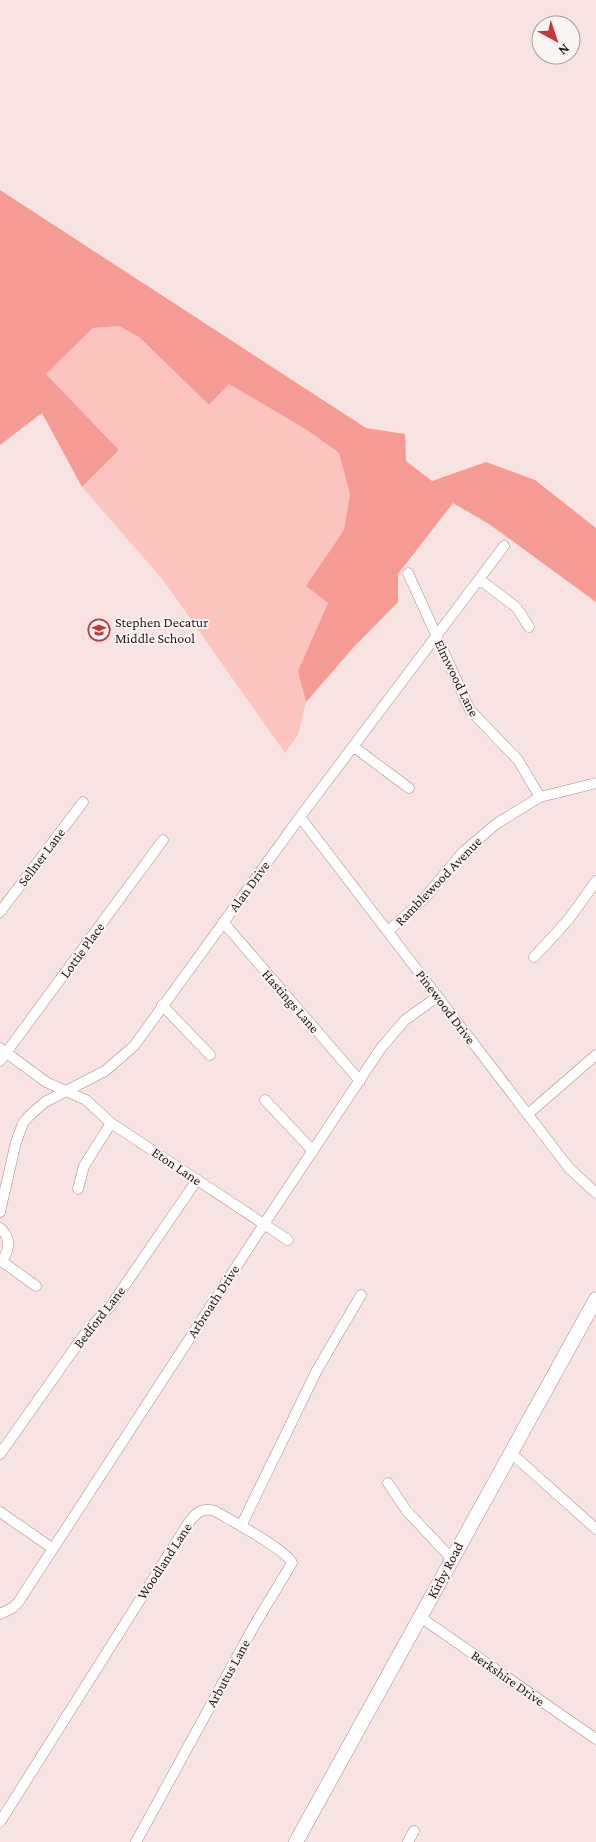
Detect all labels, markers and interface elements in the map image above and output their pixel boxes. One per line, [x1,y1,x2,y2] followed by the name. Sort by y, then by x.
[531,15,581,65] north arrow
[555,41,573,59] text: N
[115,614,208,646] place label: Stephen Decatur Middle School
[87,618,111,642] school or university icon: Stephen Decatur Middle School
[431,637,483,719] street label: Elmwood Lane
[14,825,68,889] street label: Sellner Lane
[391,833,485,929] street label: Ramblewood Avenue
[225,858,273,914] street label: Alan Drive
[57,919,107,981] street label: Lottie Place
[259,966,323,1036] street label: Hastings Lane
[413,967,479,1047] street label: Pinewood Drive
[149,1144,205,1188] street label: Eton Lane
[184,1262,242,1340] street label: Arbroath Drive
[70,1283,128,1351] street label: Bedford Lane
[133,1520,195,1602] street label: Woodland Lane
[424,1539,467,1601] street label: Kirby Road
[203,1636,253,1710] street label: Arbutus Lane
[468,1647,548,1709] street label: Berkshire Drive

